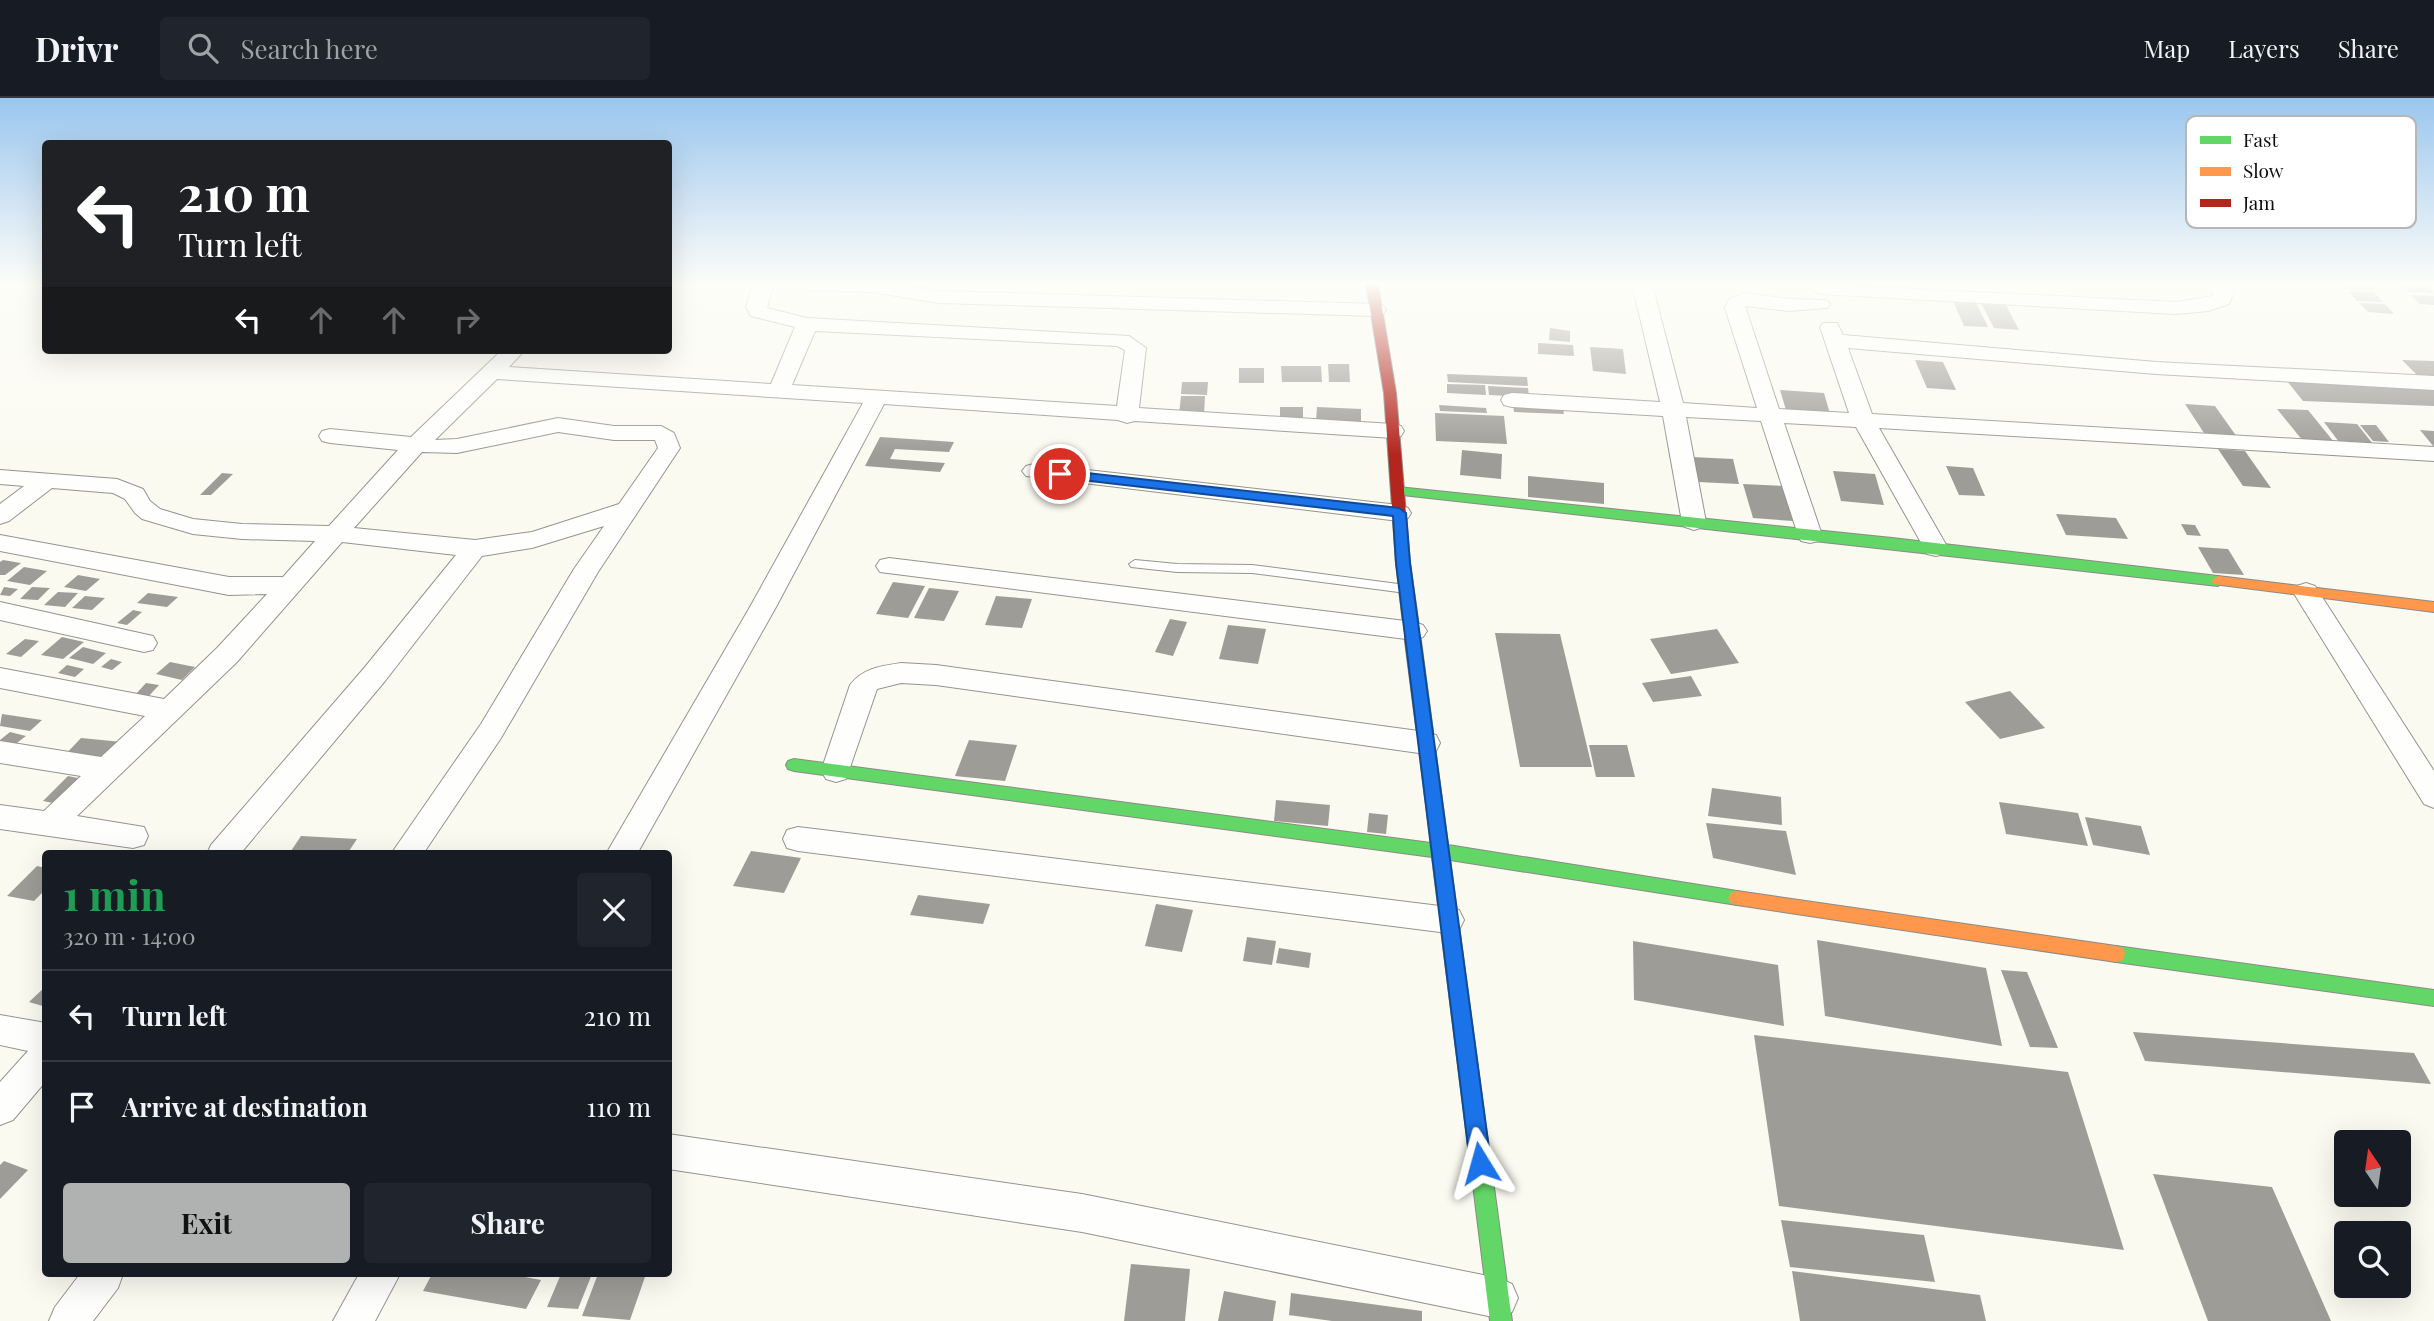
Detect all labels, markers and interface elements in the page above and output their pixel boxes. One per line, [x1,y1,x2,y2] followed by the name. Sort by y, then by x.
[160,17,650,80] search box
[35,26,118,70] text: Drivr
[184,29,222,67] icon: search
[240,31,378,66] text: Search here
[2144,32,2190,64] text: Map
[2228,32,2300,64] text: Layers
[2338,32,2399,64] text: Share
[2186,116,2416,228] legend
[2243,126,2279,152] text: Fast
[2243,157,2284,183] text: Slow
[178,159,310,224] text: 210 m
[63,168,154,259] icon: left
[2242,189,2275,215] text: Jam
[178,222,302,265] text: Turn left
[229,301,267,339] icon: left
[302,301,340,339] icon: ahead
[375,301,413,339] icon: ahead
[448,301,486,339] icon: right
[1030,444,1090,504] pin
[1041,455,1079,493] icon: arrive
[63,866,166,922] text: 1 min
[577,873,651,947] button: close
[63,920,195,951] text: 320 m · 14:00
[63,997,101,1035] icon: left
[122,998,227,1033] text: Turn left
[584,998,651,1033] text: 210 m
[63,1088,101,1126] icon: arrive
[122,1089,368,1124] text: Arrive at destination
[587,1089,651,1124] text: 110 m
[1443,1126,1517,1200] position arrow
[2334,1130,2412,1208] north arrow
[2334,1130,2411,1298] map controls
[63,1183,350,1263] button: Exit
[364,1183,651,1263] button: Share
[2334,1221,2411,1298] button: search

